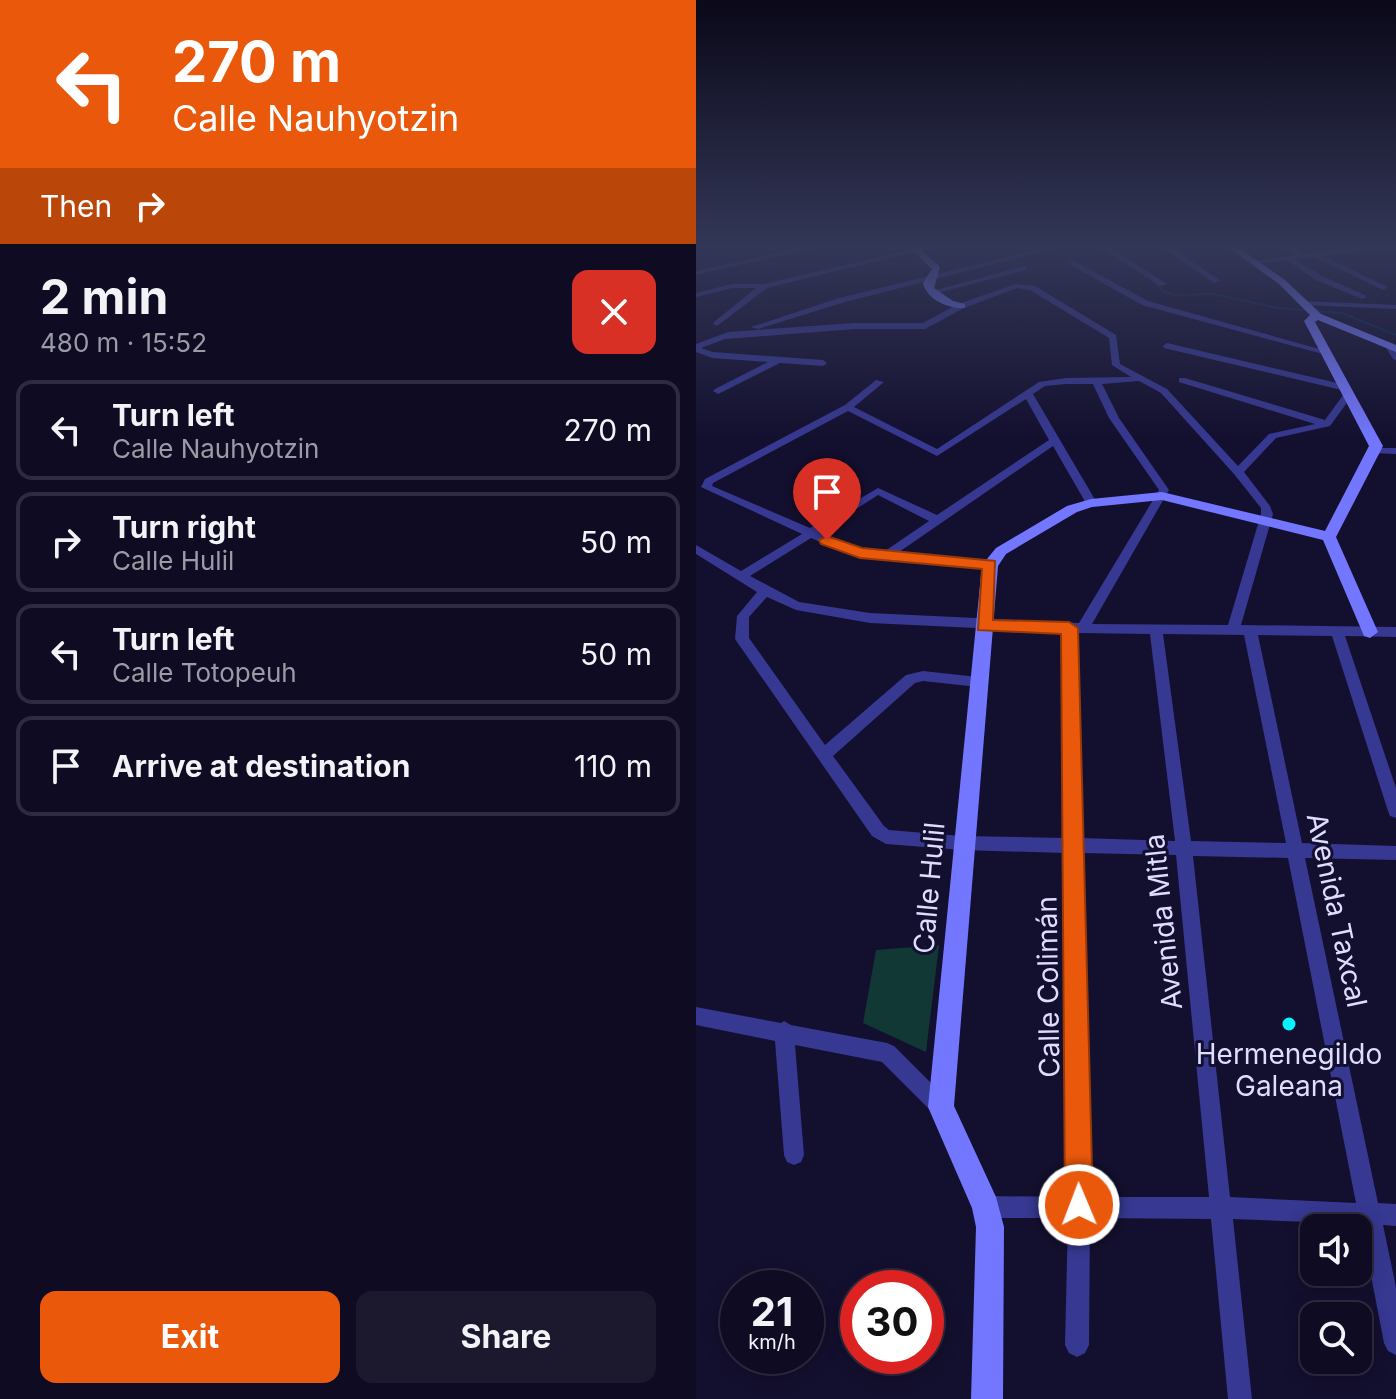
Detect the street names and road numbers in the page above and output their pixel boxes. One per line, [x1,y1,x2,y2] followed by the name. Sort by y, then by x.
[1300,810,1374,1010] street label: Avenida Taxcal
[906,821,952,955] street label: Calle Hulil
[1137,832,1189,1012] street label: Avenida Mitla
[1029,896,1067,1078] street label: Calle Colimán

